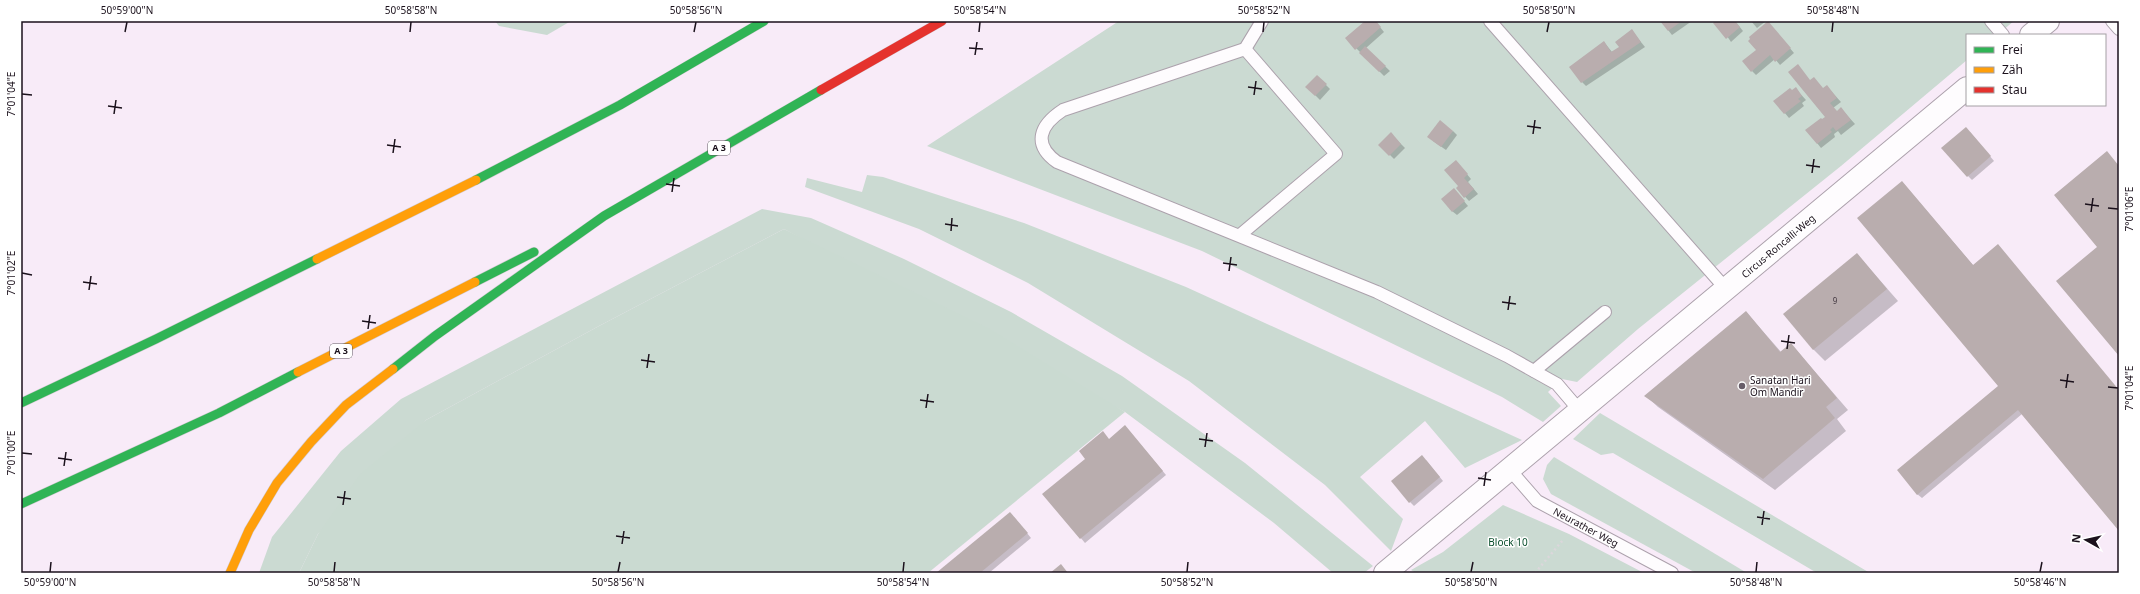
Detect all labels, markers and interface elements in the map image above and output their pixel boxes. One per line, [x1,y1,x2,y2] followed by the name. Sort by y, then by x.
[101,3,153,17] text: 50°59'00"N
[385,3,437,17] text: 50°58'58"N
[670,3,722,17] text: 50°58'56"N
[954,3,1006,17] text: 50°58'54"N
[1238,3,1290,17] text: 50°58'52"N
[1523,3,1575,17] text: 50°58'50"N
[1807,3,1859,17] text: 50°58'48"N
[1966,34,2106,106] legend
[2002,41,2023,58] text: Frei
[2002,61,2023,78] text: Zäh
[4,72,18,116] text: 7°01'04"E
[2002,81,2027,98] text: Stau
[708,141,730,155] road number: A 3
[2122,187,2136,231] text: 7°01'06"E
[1738,211,1818,281] street label: Circus-Roncalli-Weg
[4,251,18,295] text: 7°01'02"E
[1833,295,1838,306] house number: 9
[330,344,352,358] road number: A 3
[2122,366,2136,410] text: 7°01'04"E
[1750,373,1811,399] place label: Sanatan Hari Om Mandir
[1737,381,1747,391] marker: Sanatan Hari Om Mandir
[4,431,18,475] text: 7°01'00"E
[1551,504,1621,550] street label: Neurather Weg
[2066,520,2106,560] north arrow
[2068,533,2084,544] text: N
[1488,535,1528,549] park label: Block 10
[24,575,76,589] text: 50°59'00"N
[308,575,360,589] text: 50°58'58"N
[592,575,644,589] text: 50°58'56"N
[877,575,929,589] text: 50°58'54"N
[1161,575,1213,589] text: 50°58'52"N
[1445,575,1497,589] text: 50°58'50"N
[1730,575,1782,589] text: 50°58'48"N
[2014,575,2066,589] text: 50°58'46"N

